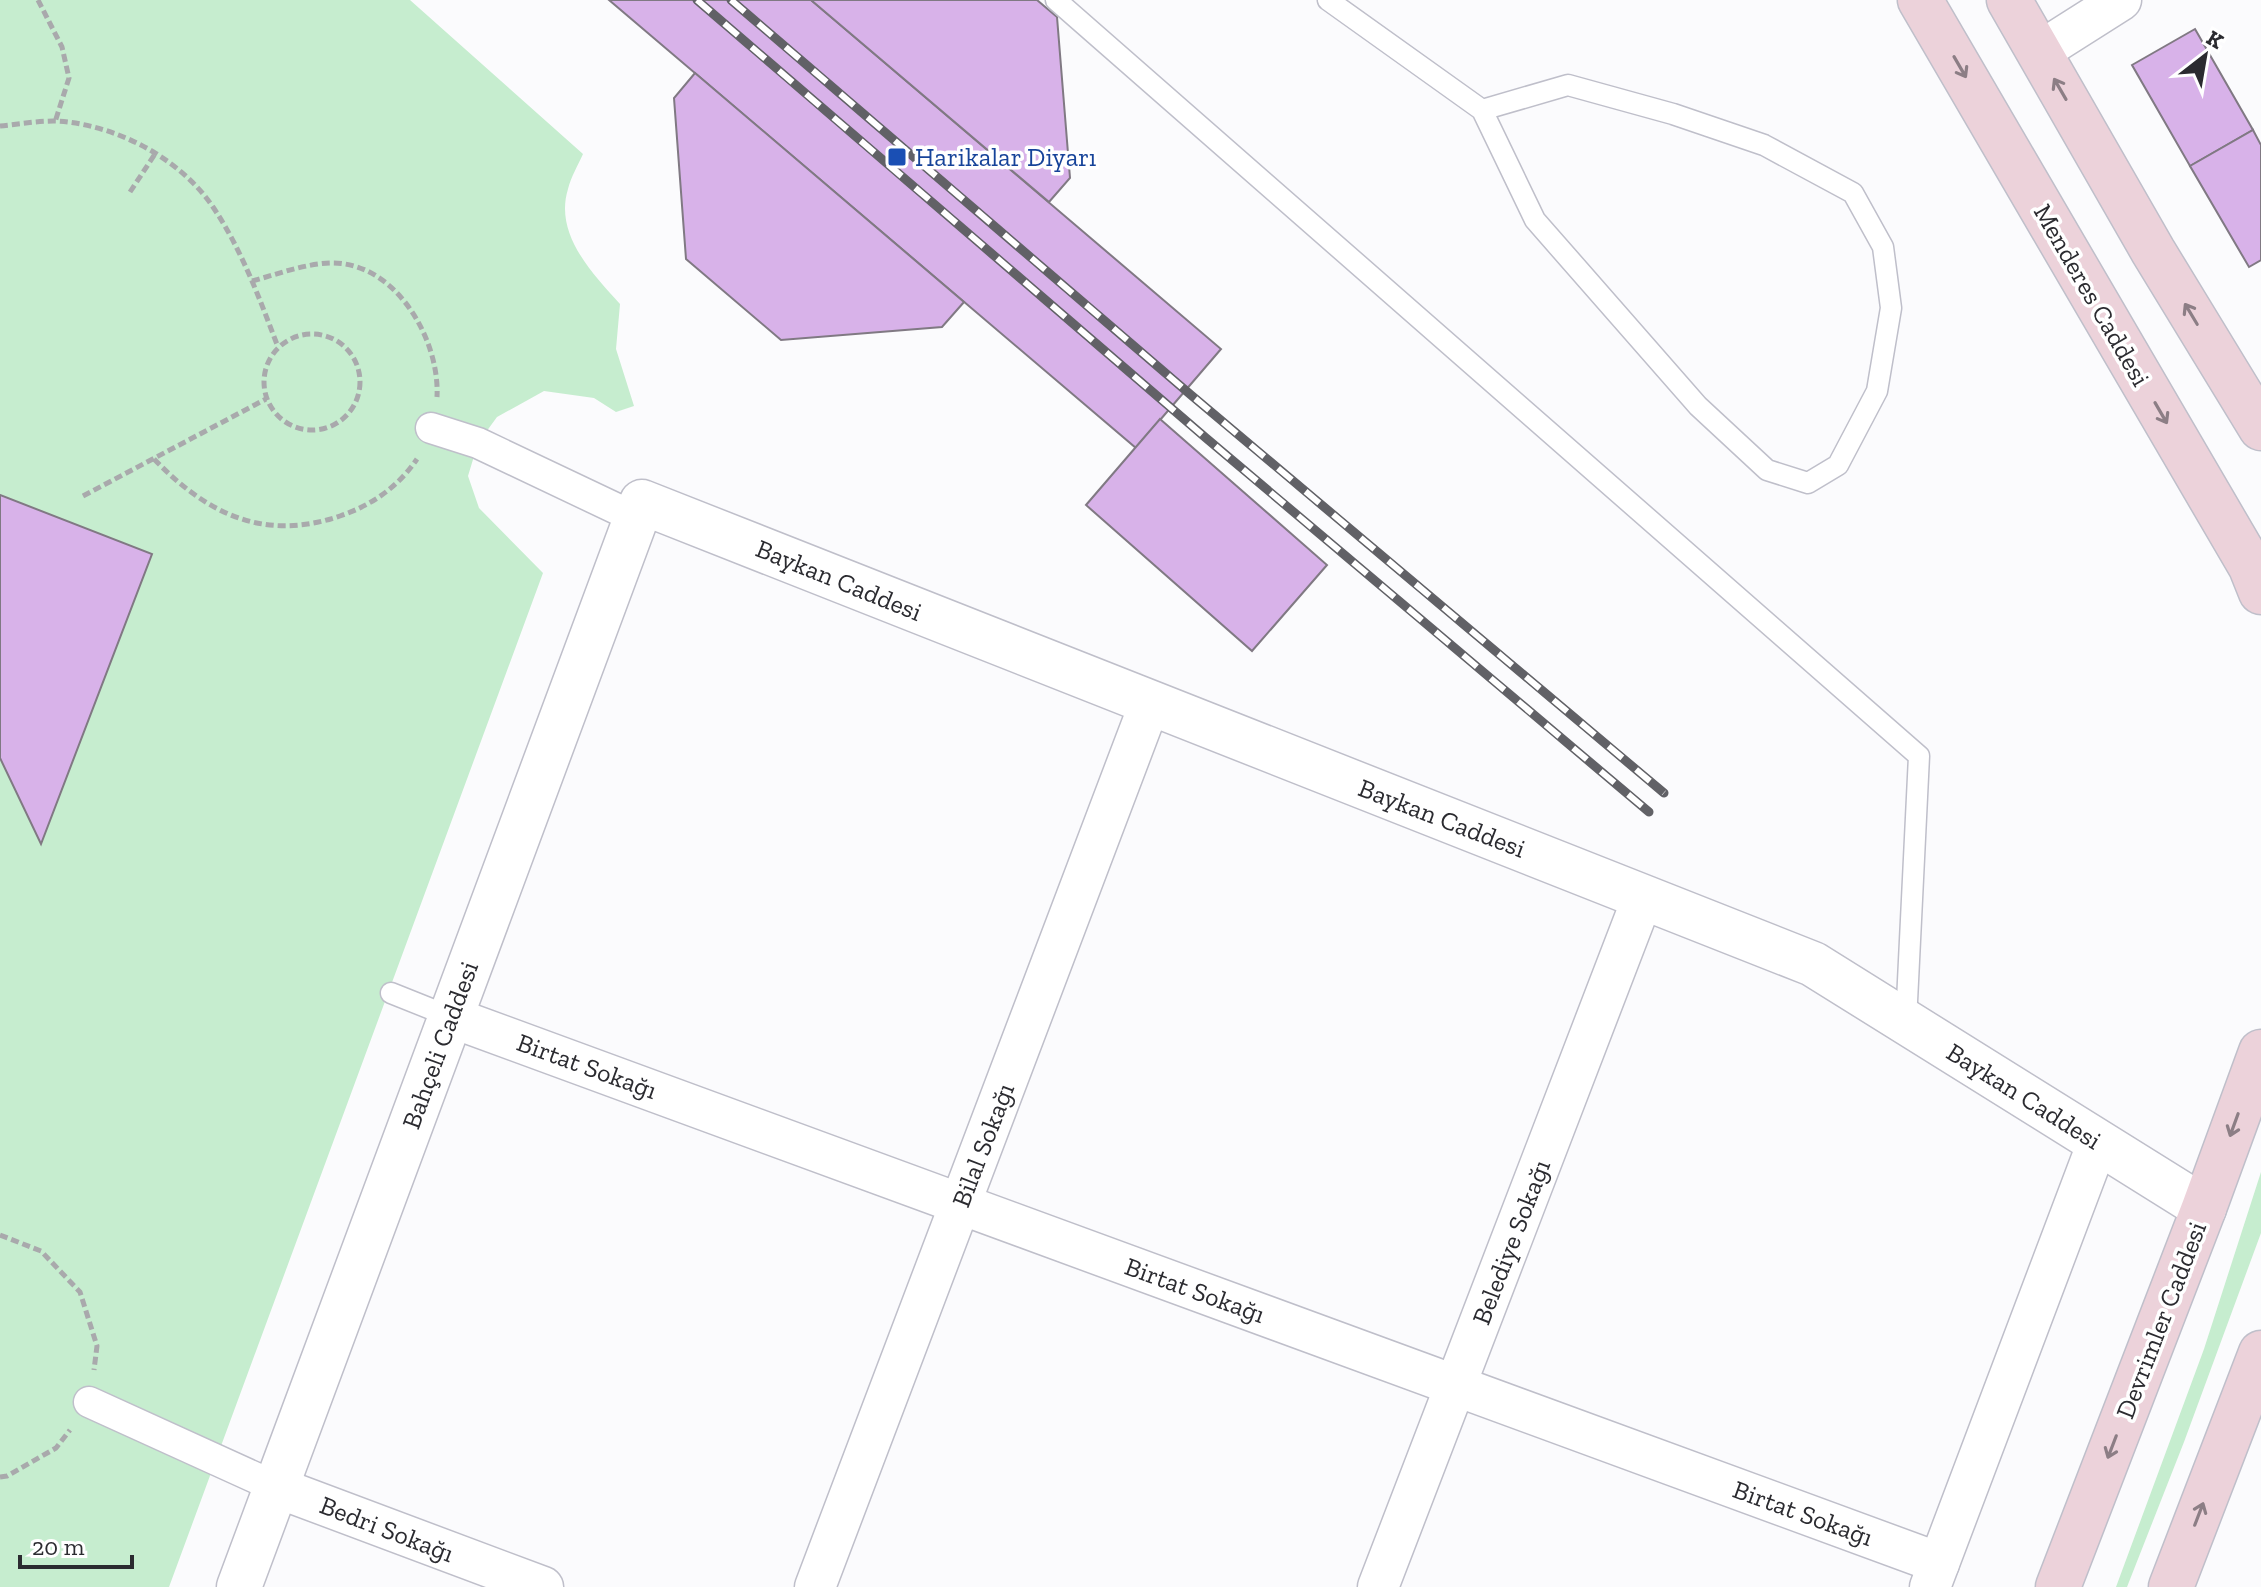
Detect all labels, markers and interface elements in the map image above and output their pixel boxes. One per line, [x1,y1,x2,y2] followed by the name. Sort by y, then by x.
[2165,16,2245,96] north arrow
[2202,24,2228,55] text: K
[1953,55,1968,79] one-way arrow
[2052,78,2067,102] one-way arrow
[915,141,1096,173] place label: Harikalar Diyarı
[886,146,908,168] marker: Harikalar Diyarı
[2027,198,2157,392] street label: Menderes Caddesi
[2183,303,2199,326] one-way arrow
[2153,401,2169,424] one-way arrow
[751,532,927,628] street label: Baykan Caddesi
[1354,771,1530,865] street label: Baykan Caddesi
[395,957,485,1133] street label: Bahçeli Caddesi
[513,1026,661,1106] street label: Birtat Sokağı
[1941,1036,2107,1156] street label: Baykan Caddesi
[945,1079,1021,1211] street label: Bilal Sokağı
[2226,1113,2241,1138] one-way arrow
[1465,1155,1557,1329] street label: Belediye Sokağı
[2109,1217,2213,1423] street label: Devrimler Caddesi
[1121,1250,1269,1330] street label: Birtat Sokağı
[2104,1434,2118,1459] one-way arrow
[1729,1473,1877,1553] street label: Birtat Sokağı
[315,1489,459,1569] street label: Bedri Sokağı
[2193,1502,2207,1527] one-way arrow
[20,1519,132,1569] scale bar
[32,1532,85,1561] text: 20 m

